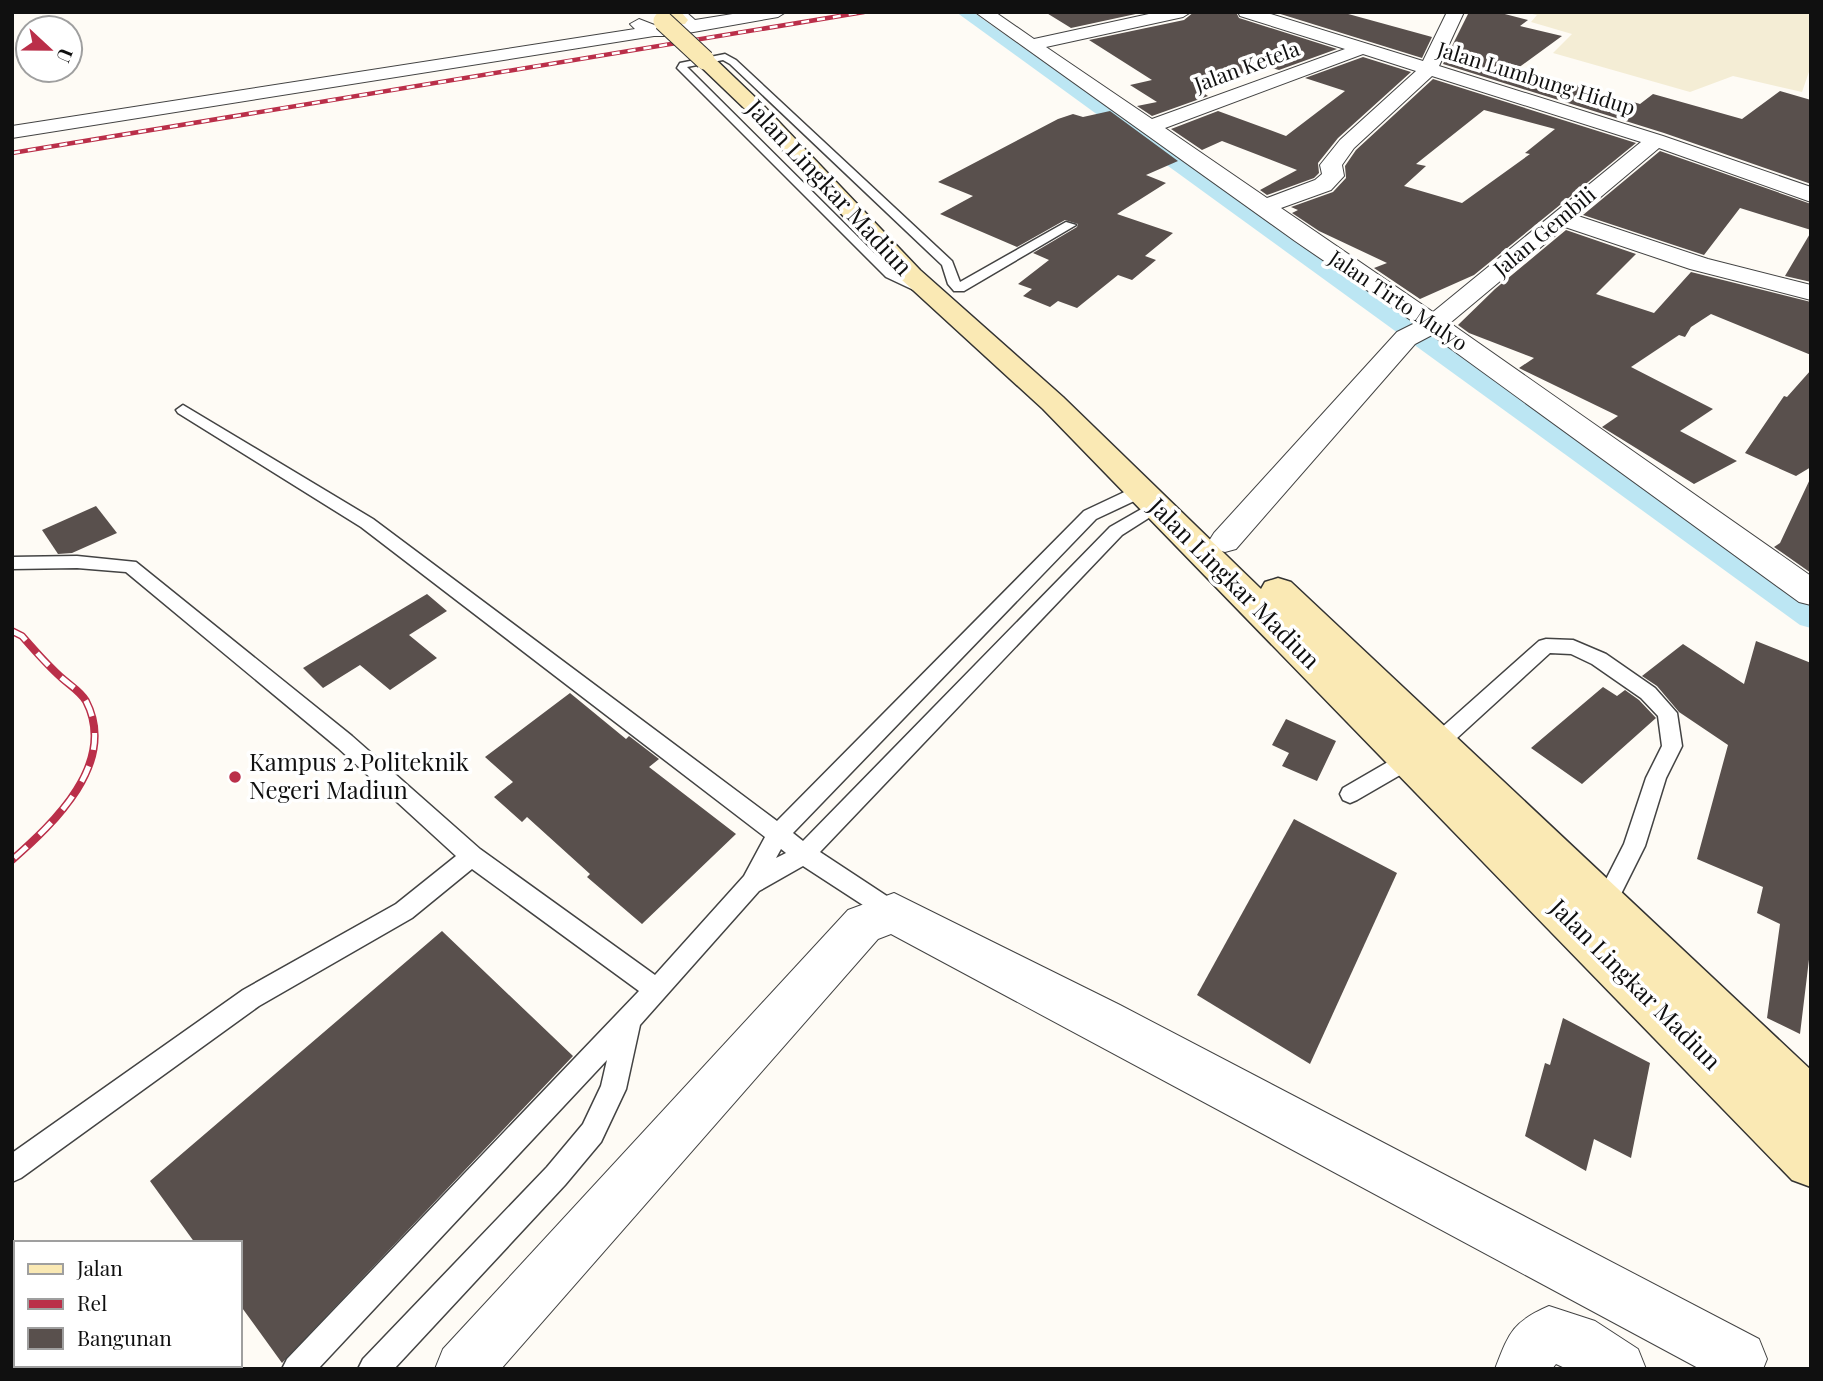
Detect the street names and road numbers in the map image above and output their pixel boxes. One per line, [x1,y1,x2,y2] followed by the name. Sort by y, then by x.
[1189,33,1303,97] street label: Jalan Ketela
[1433,33,1639,121] street label: Jalan Lumbung Hidup
[740,91,920,281] street label: Jalan Lingkar Madiun
[1486,179,1601,282] street label: Jalan Gembili
[1324,242,1474,356] street label: Jalan Tirto Mulyo
[1142,489,1328,675] street label: Jalan Lingkar Madiun
[1543,890,1729,1076] street label: Jalan Lingkar Madiun

